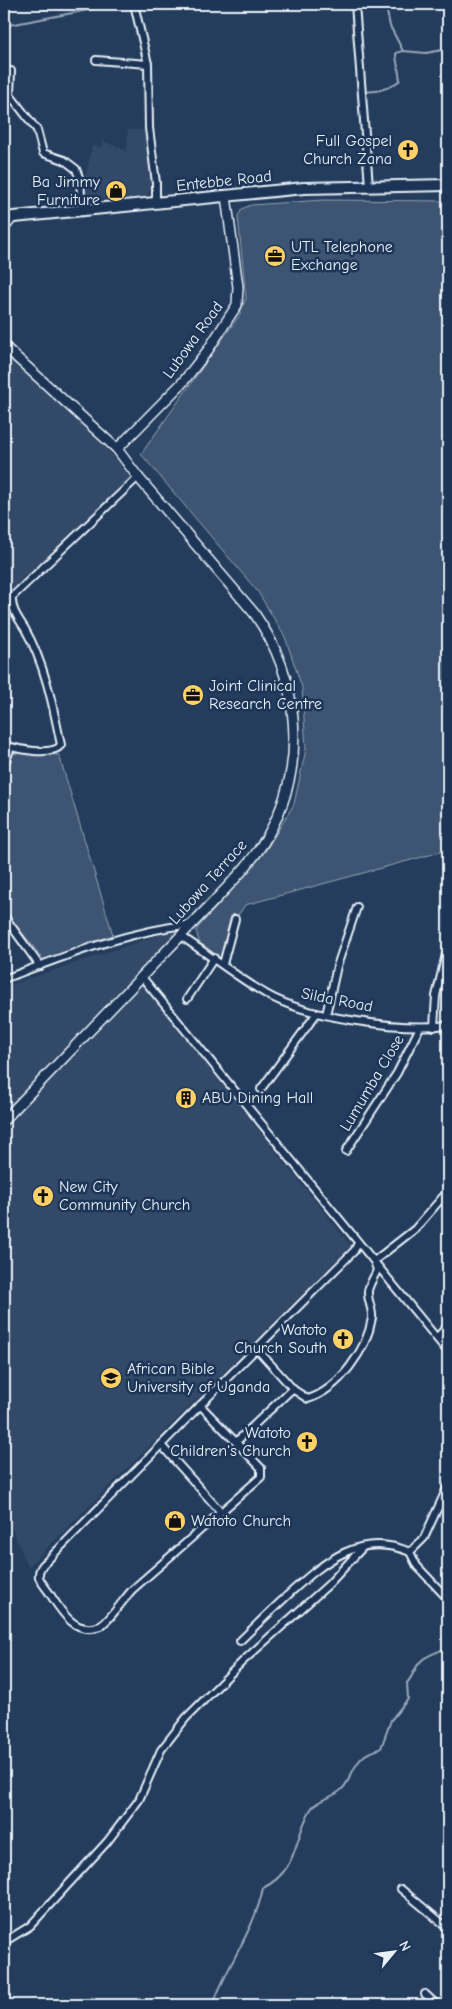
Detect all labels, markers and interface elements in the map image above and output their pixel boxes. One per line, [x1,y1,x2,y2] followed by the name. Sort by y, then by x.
[303,132,392,168] place label: Full Gospel Church Zana
[396,138,420,162] church icon: Full Gospel Church Zana
[175,167,273,195] street label: Entebbe Road
[32,173,101,209] place label: Ba Jimmy Furniture
[104,179,128,203] shop icon: Ba Jimmy Furniture
[291,238,393,274] place label: UTL Telephone Exchange
[263,244,287,268] office icon: UTL Telephone Exchange
[159,298,227,382] street label: Lubowa Road
[209,677,322,713] place label: Joint Clinical Research Centre
[181,683,205,707] office icon: Joint Clinical Research Centre
[165,836,251,928] street label: Lubowa Terrace
[300,984,374,1016] street label: Silda Road
[336,1032,408,1134] street label: Lumumba Close
[174,1086,198,1110] building icon: ABU Dining Hall
[202,1089,313,1107] place label: ABU Dining Hall
[59,1178,190,1214] place label: New City Community Church
[31,1184,55,1208] church icon: New City Community Church
[234,1321,327,1357] place label: Watoto Church South
[331,1327,355,1351] church icon: Watoto Church South
[127,1360,270,1396] place label: African Bible University of Uganda
[99,1366,123,1390] school or university icon: African Bible University of Uganda
[170,1424,291,1460] place label: Watoto Children's Church
[295,1430,319,1454] church icon: Watoto Children's Church
[163,1509,187,1533] shop icon: Watoto Church
[191,1512,291,1530] place label: Watoto Church
[370,1926,420,1976] north arrow
[395,1938,415,1954] text: N

